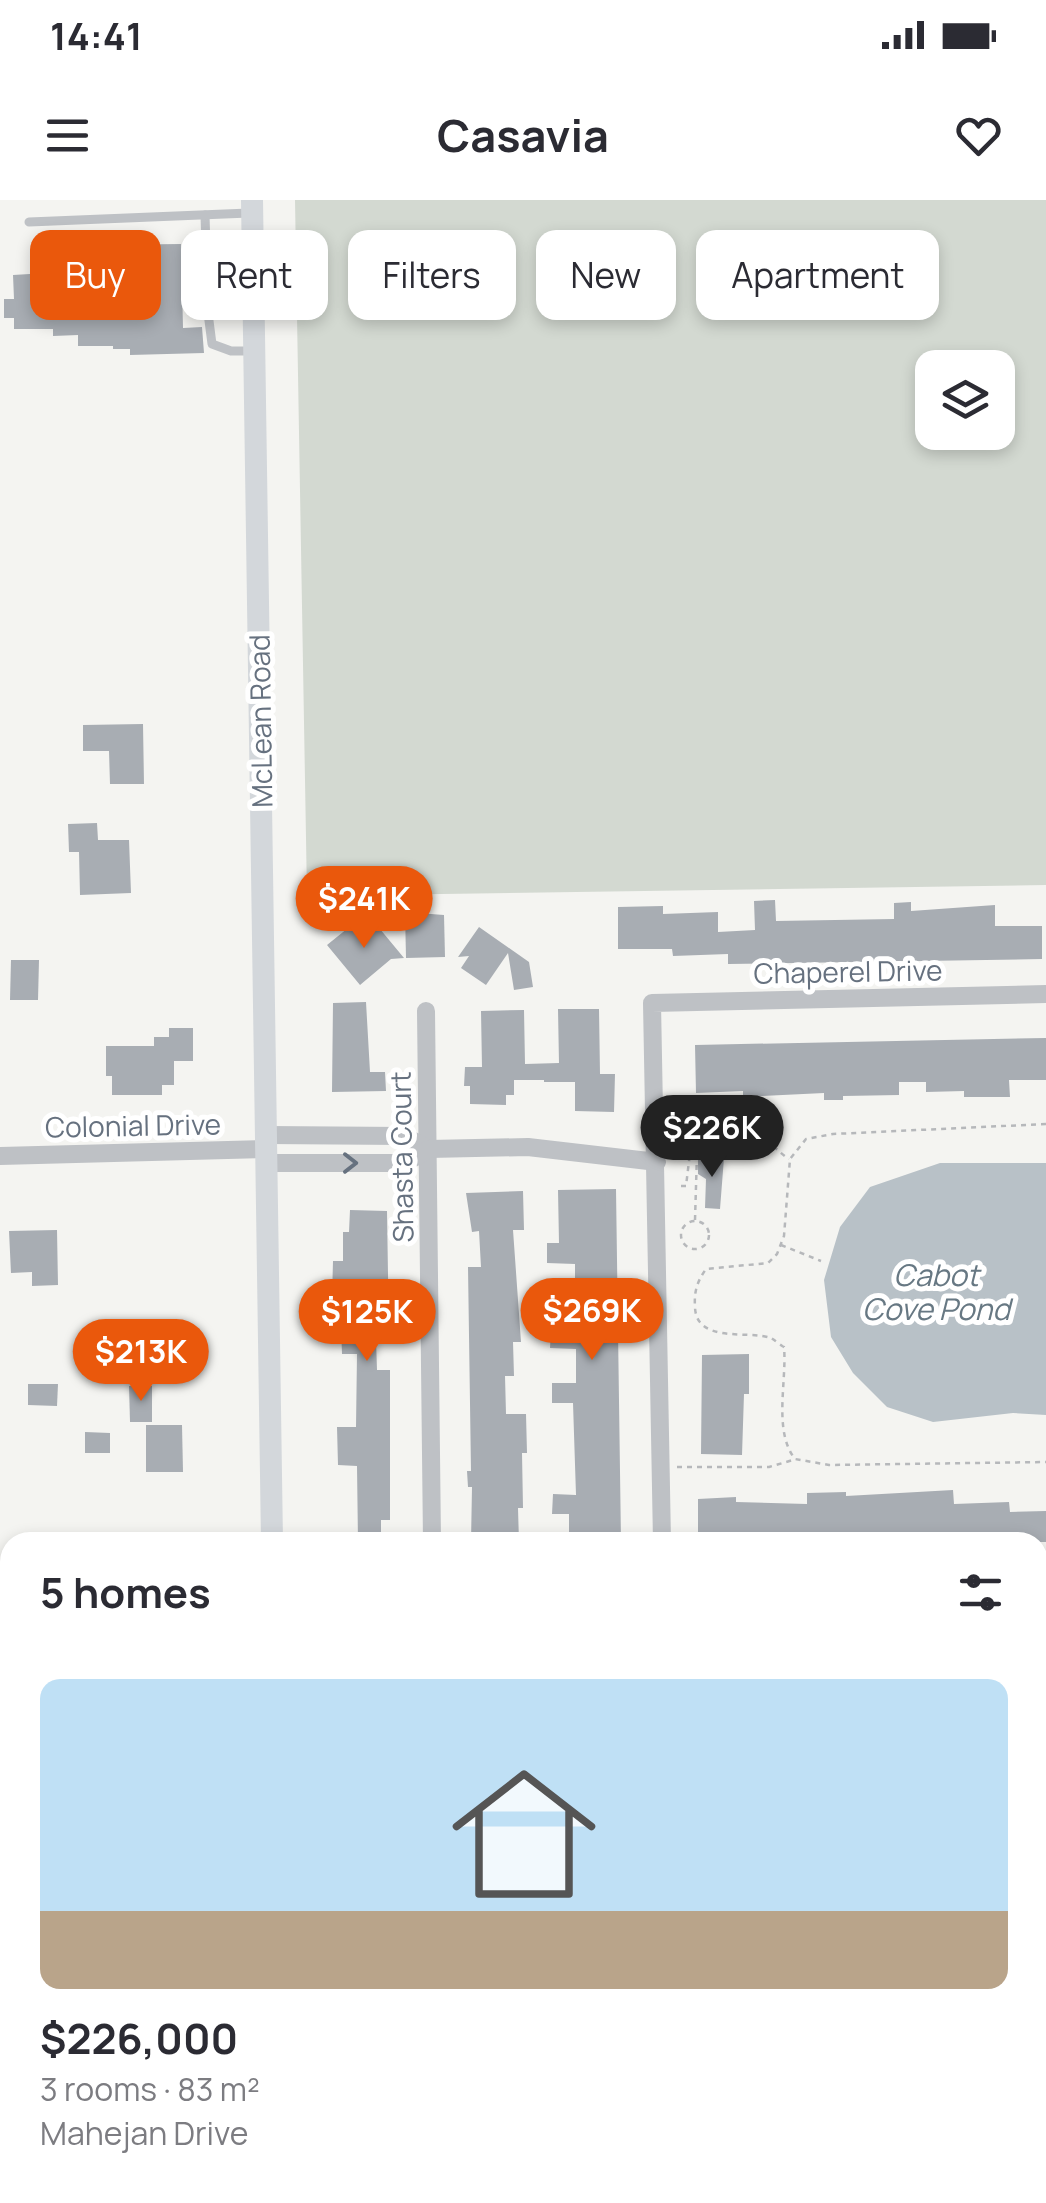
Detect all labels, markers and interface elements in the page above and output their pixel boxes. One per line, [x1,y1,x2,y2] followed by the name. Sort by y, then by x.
[50,9,143,61] text: 14:41
[437,104,609,166] text: Casavia
[40,108,95,163] icon: menu
[951,108,1006,163] icon: heart
[30,230,161,320] chip: Buy
[181,230,328,320] chip: Rent
[348,230,516,320] chip: Filters
[536,230,676,320] chip: New
[696,230,939,320] chip: Apartment
[915,350,1015,450] map controls
[915,350,1015,450] button: layers
[239,634,281,808] street label: McLean Road
[294,866,434,951] pin: $241K
[318,876,410,920] text: $241K
[753,950,943,992] street label: Chaperel Drive
[381,1071,421,1243] street label: Shasta Court
[642,1095,782,1180] pin: $226K
[45,1104,221,1146] street label: Colonial Drive
[663,1105,761,1149] text: $226K
[342,1152,358,1174] one-way arrow
[862,1254,1014,1329] water label: Cabot Cove Pond
[522,1278,662,1363] pin: $269K
[297,1279,437,1364] pin: $125K
[543,1288,641,1332] text: $269K
[321,1289,413,1333] text: $125K
[71,1319,211,1404] pin: $213K
[95,1329,187,1373] text: $213K
[40,1563,211,1621] text: 5 homes
[953,1565,1008,1620] icon: filters
[434,1744,614,1924] icon: home
[40,2009,238,2067] text: $226,000
[40,2067,260,2111] text: 3 rooms · 83 m²
[40,2111,248,2155] text: Mahejan Drive

